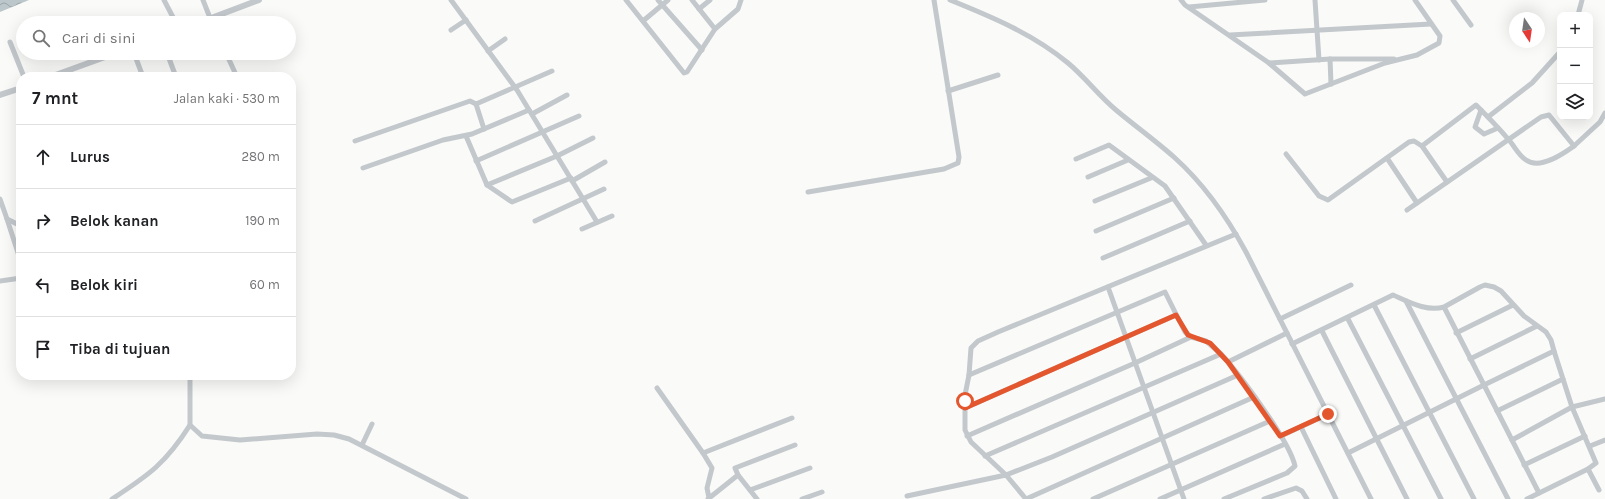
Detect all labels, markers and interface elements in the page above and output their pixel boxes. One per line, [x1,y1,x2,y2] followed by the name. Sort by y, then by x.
[1509,12,1545,48] north arrow
[1557,12,1593,120] map controls
[1557,12,1593,48] button: +
[16,16,296,60] search box
[30,27,52,49] icon: search
[62,29,136,47] text: Cari di sini
[1557,48,1593,84] button: −
[1557,84,1593,120] button: layers
[32,88,78,108] text: 7 mnt
[174,91,280,106] text: Jalan kaki · 530 m
[32,146,54,168] icon: ahead
[70,148,110,166] text: Lurus
[242,149,280,164] text: 280 m
[32,210,54,232] icon: right
[70,212,159,230] text: Belok kanan
[245,213,280,228] text: 190 m
[32,274,54,296] icon: left
[70,276,138,294] text: Belok kiri
[250,277,280,292] text: 60 m
[32,338,54,360] icon: arrive
[70,340,170,358] text: Tiba di tujuan
[956,392,974,410] route start
[1319,405,1337,423] route end

